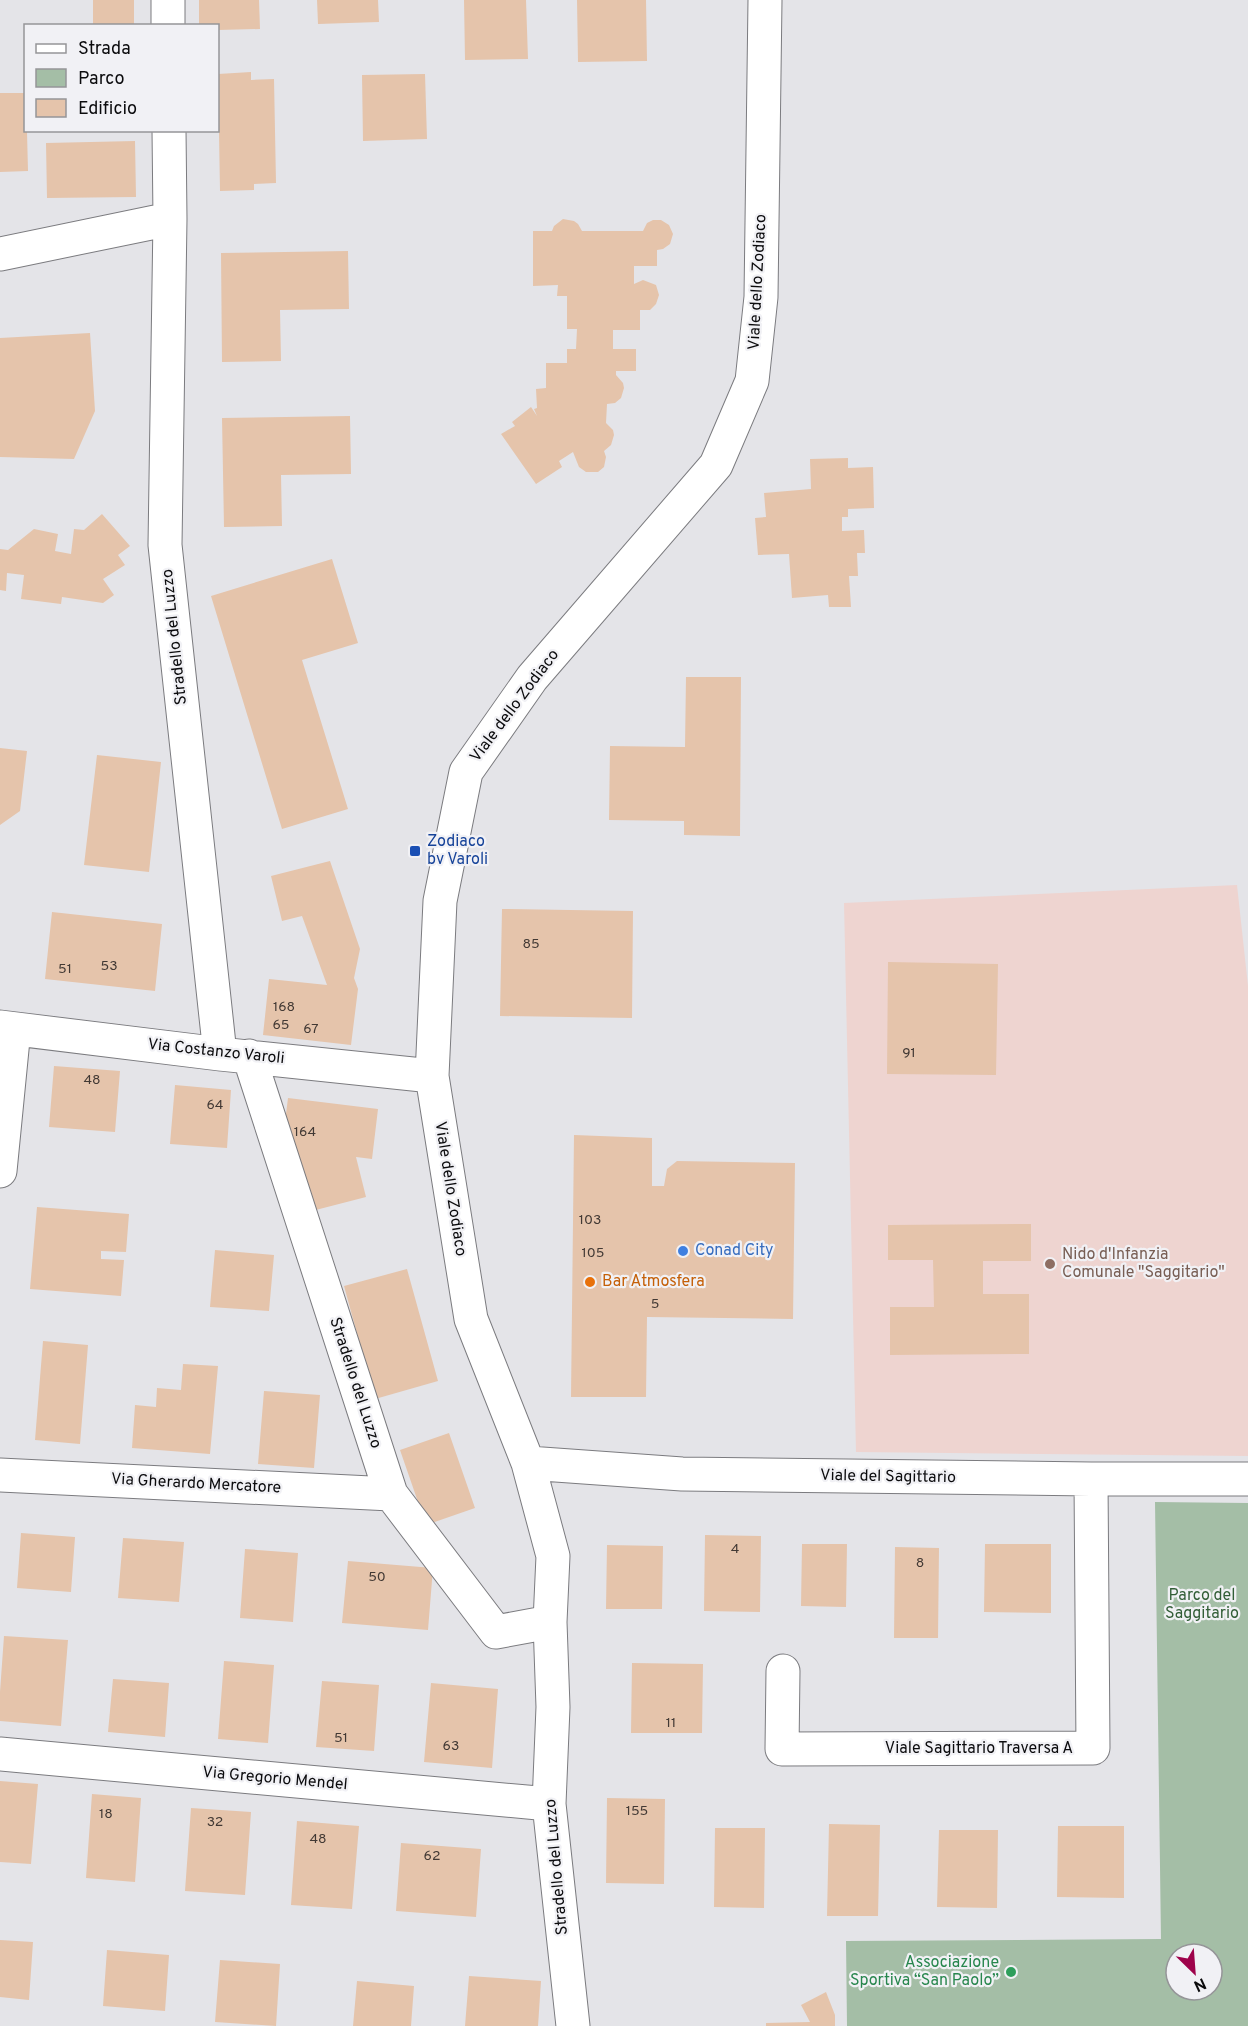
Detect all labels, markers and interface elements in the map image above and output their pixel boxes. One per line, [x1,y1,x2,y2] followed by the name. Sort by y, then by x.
[24,24,219,132] legend
[78,38,131,61] text: Strada
[78,68,124,91] text: Parco
[78,98,137,121] text: Edificio
[744,213,772,351] street label: Viale dello Zodiaco
[158,568,192,706] street label: Stradello del Luzzo
[466,646,564,766] street label: Viale dello Zodiaco
[427,832,488,870] place label: Zodiaco bv Varoli
[408,844,422,858] marker: Zodiaco bv Varoli
[522,936,540,953] house number: 85
[100,958,118,975] house number: 53
[58,961,72,978] house number: 51
[273,999,295,1016] house number: 168
[272,1017,290,1034] house number: 65
[303,1021,319,1038] house number: 67
[147,1035,285,1069] street label: Via Costanzo Varoli
[902,1045,916,1062] house number: 91
[83,1072,101,1089] house number: 48
[206,1097,224,1114] house number: 64
[429,1120,471,1258] street label: Viale dello Zodiaco
[294,1124,316,1141] house number: 164
[579,1212,601,1229] house number: 103
[695,1241,773,1261] place label: Conad City
[676,1244,690,1258] marker: Conad City
[582,1245,604,1262] house number: 105
[1062,1245,1225,1283] place label: Nido d'Infanzia Comunale "Saggitario"
[1043,1257,1057,1271] marker: Nido d'Infanzia Comunale "Saggitario"
[602,1272,705,1292] place label: Bar Atmosfera
[583,1275,597,1289] marker: Bar Atmosfera
[651,1296,659,1313] house number: 5
[324,1315,386,1451] street label: Stradello del Luzzo
[820,1466,956,1488] street label: Viale del Sagittario
[110,1470,282,1498] street label: Via Gherardo Mercatore
[731,1541,739,1558] house number: 4
[916,1555,924,1572] house number: 8
[368,1569,386,1586] house number: 50
[1165,1586,1239,1624] park label: Parco del Saggitario
[666,1715,676,1732] house number: 11
[334,1730,348,1747] house number: 51
[443,1738,459,1755] house number: 63
[885,1739,1073,1759] street label: Viale Sagittario Traversa A
[202,1763,348,1795] street label: Via Gregorio Mendel
[541,1798,573,1936] street label: Stradello del Luzzo
[626,1803,648,1820] house number: 155
[99,1806,113,1823] house number: 18
[207,1814,223,1831] house number: 32
[309,1831,327,1848] house number: 48
[424,1848,440,1865] house number: 62
[1164,1942,1224,2002] north arrow
[850,1953,999,1991] place label: Associazione Sportiva “San Paolo”
[1004,1965,1018,1979] marker: Associazione Sportiva “San Paolo”
[1190,1972,1209,1995] text: N

